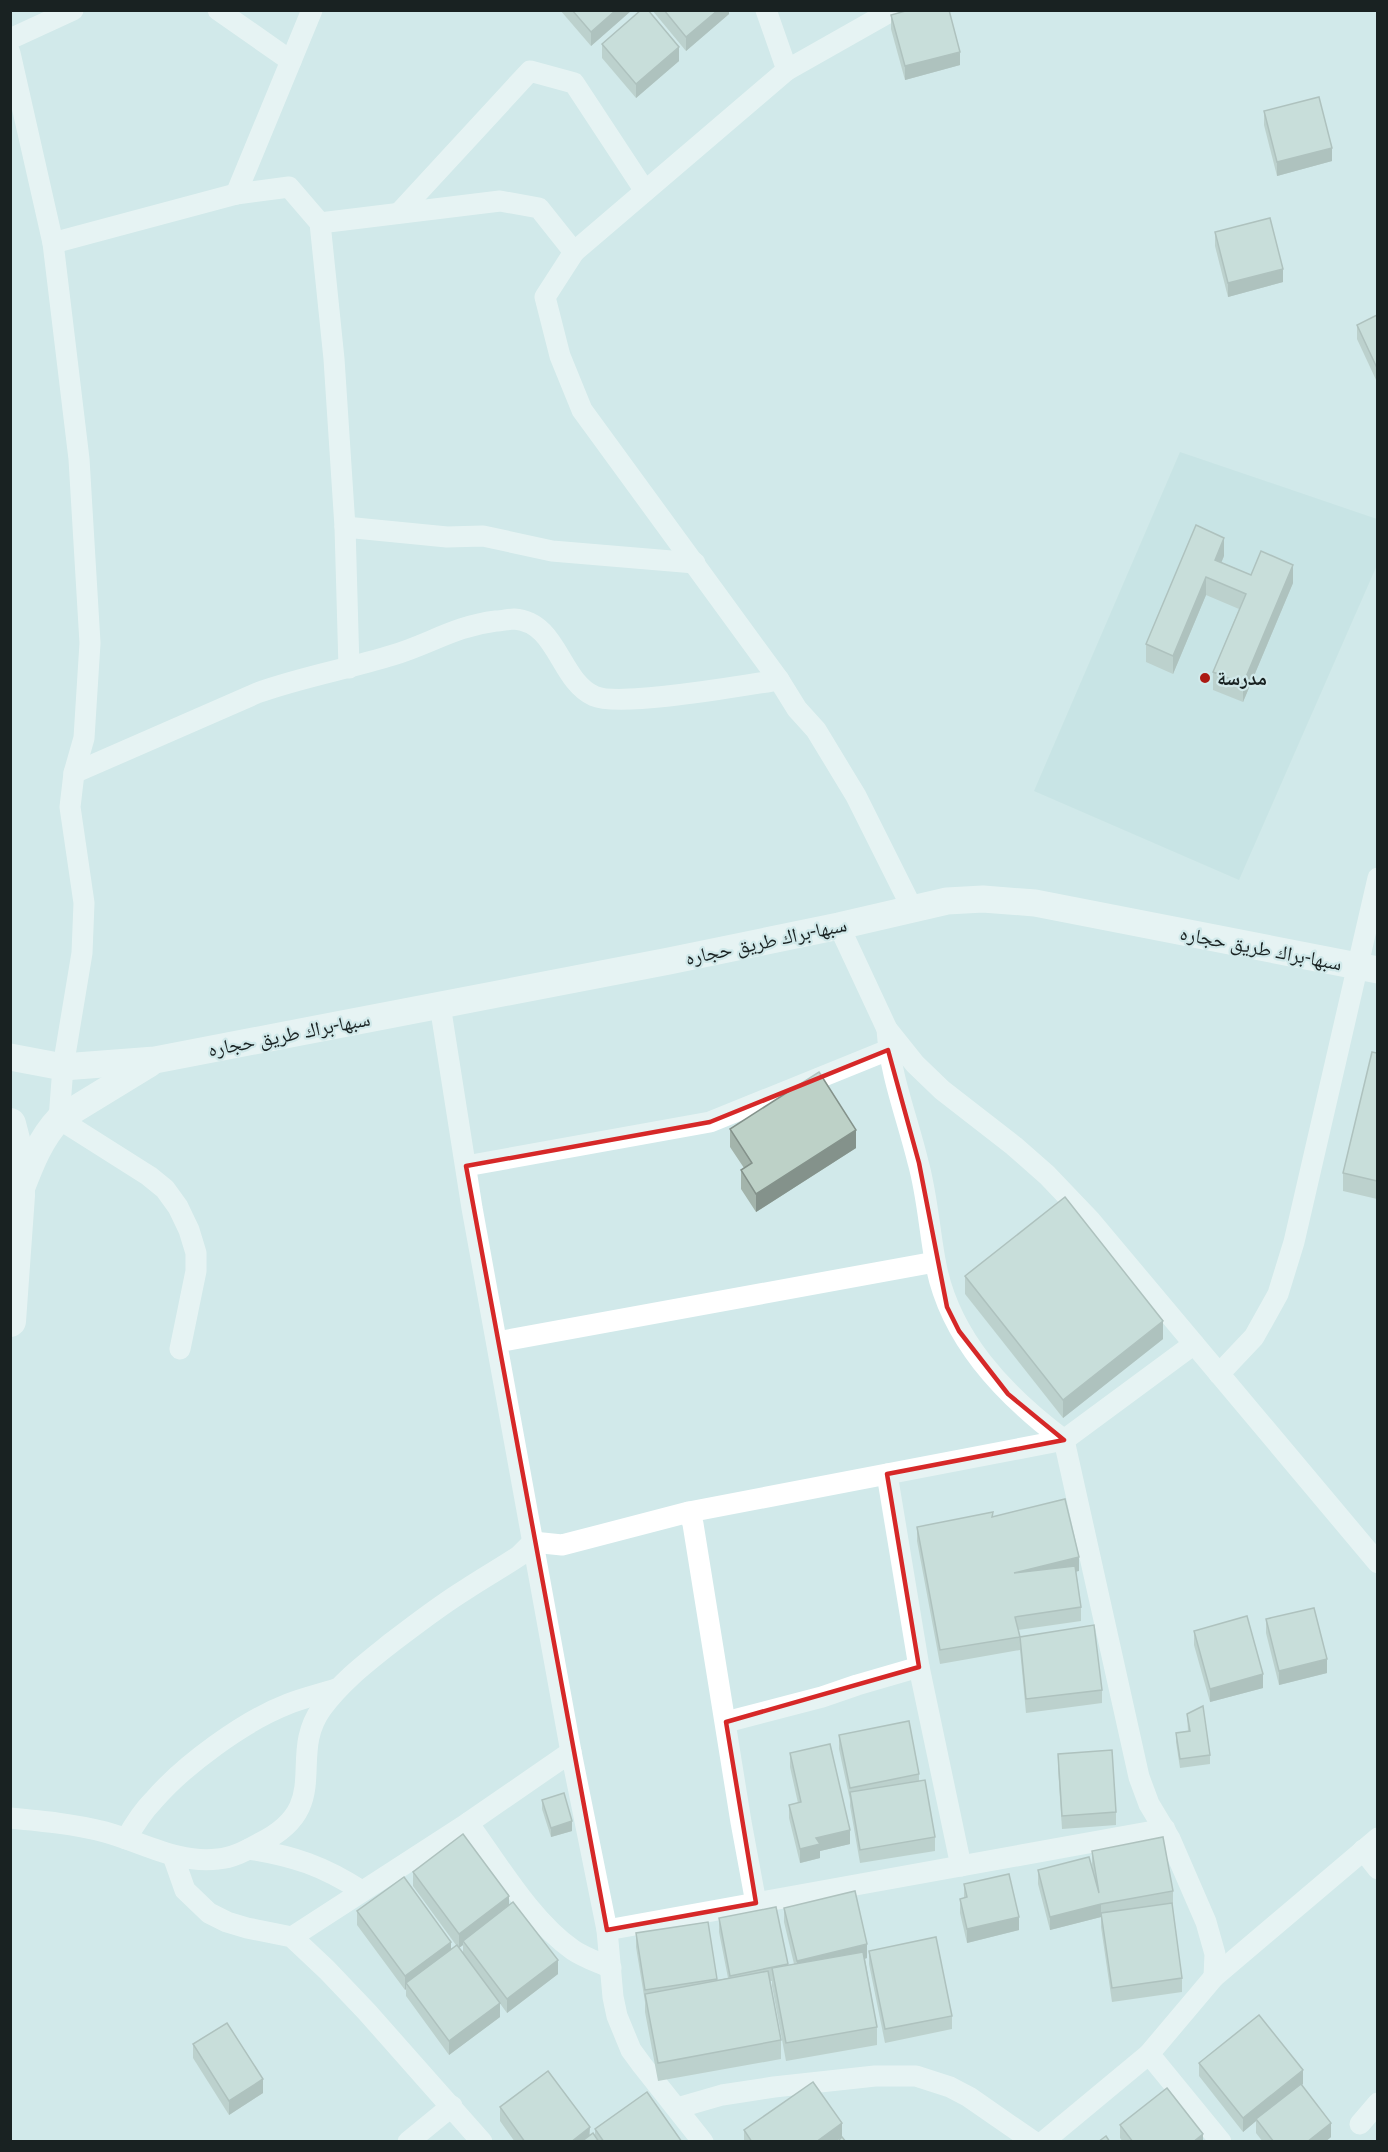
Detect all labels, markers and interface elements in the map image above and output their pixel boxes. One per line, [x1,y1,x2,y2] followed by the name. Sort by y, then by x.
[1217,666,1267,690] place label: مدرسة
[1198,671,1212,685] marker: مدرسة
[683,912,849,970] street label: سبها-براك طريق حجاره
[1178,921,1344,975] street label: سبها-براك طريق حجاره
[206,1007,372,1061] street label: سبها-براك طريق حجاره

